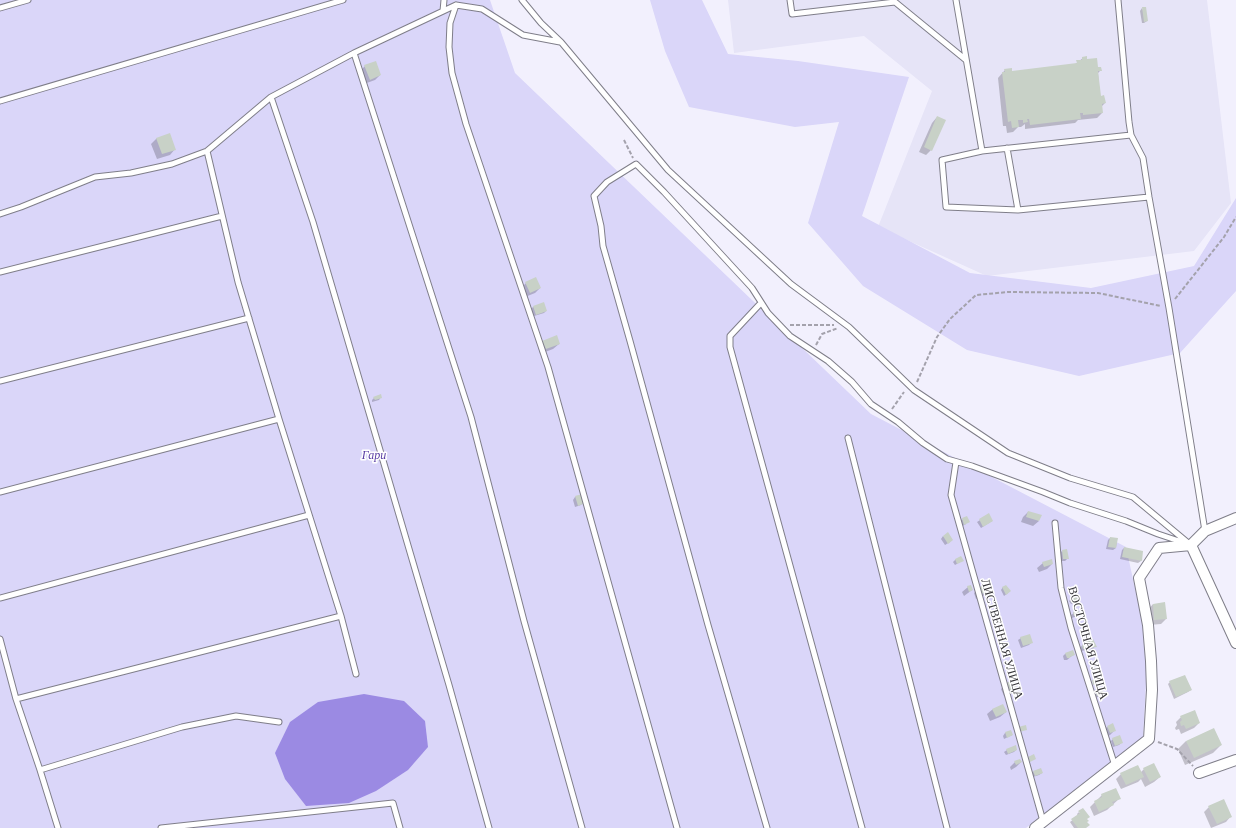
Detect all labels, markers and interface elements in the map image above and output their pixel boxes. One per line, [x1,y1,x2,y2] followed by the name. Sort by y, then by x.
[362,448,386,462] park label: Гари
[978,577,1026,701] street label: ЛИСТВЕННАЯ УЛИЦА
[1065,585,1111,701] street label: ВОСТОЧНАЯ УЛИЦА

